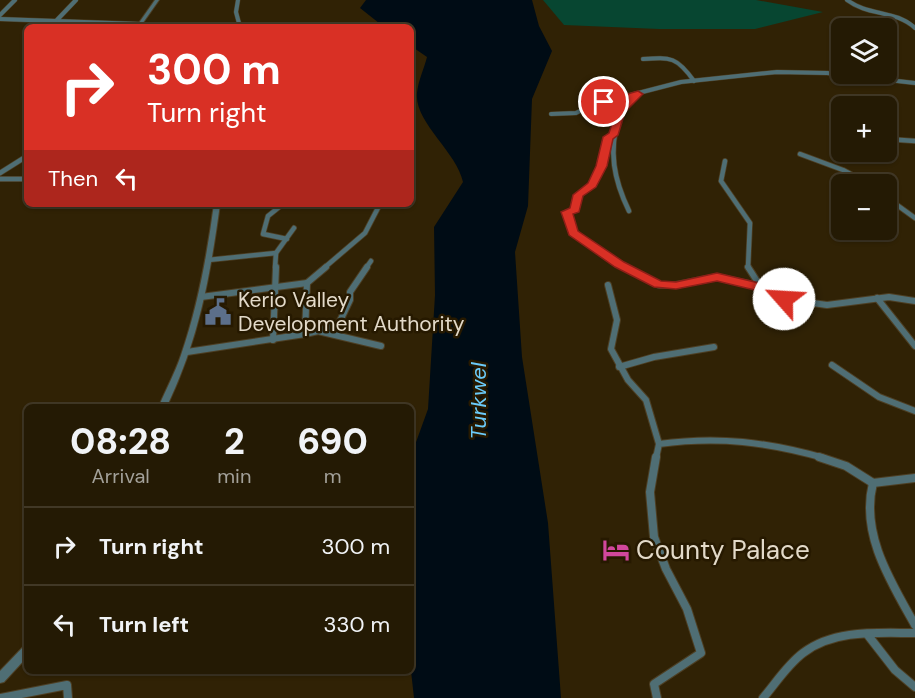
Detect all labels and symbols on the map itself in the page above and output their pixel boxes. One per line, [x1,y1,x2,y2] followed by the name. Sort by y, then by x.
[578,76,629,127] pin
[752,267,816,331] position arrow
[238,286,465,338] place label: Kerio Valley Development Authority
[203,297,233,327] public building icon: Kerio Valley Development Authority
[464,361,493,440] water label: Turkwel
[636,533,810,567] place label: County Palace
[601,535,631,565] hotel icon: County Palace

